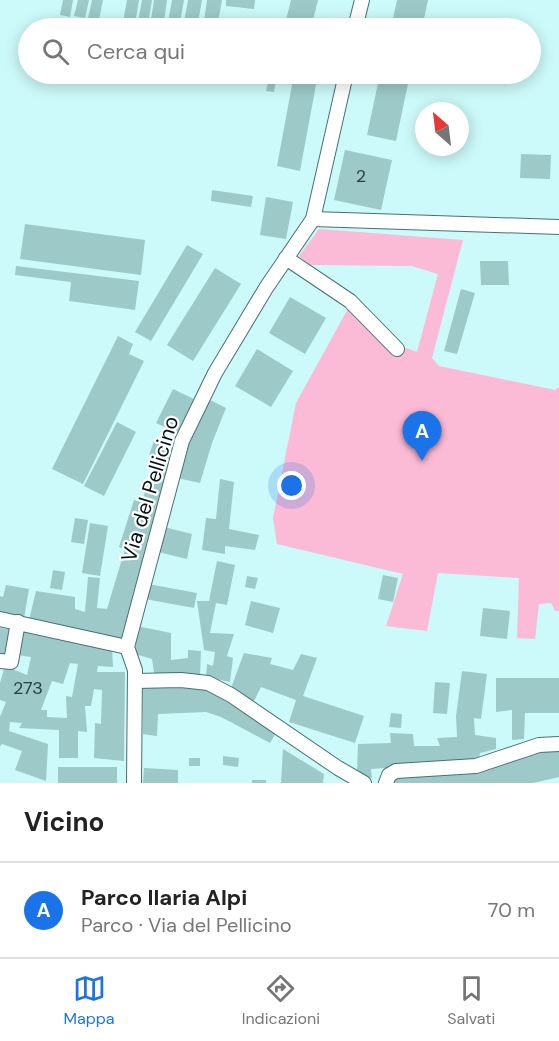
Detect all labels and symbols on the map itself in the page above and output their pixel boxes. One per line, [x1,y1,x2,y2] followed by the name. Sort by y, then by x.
[415,102,469,156] north arrow
[356,164,366,188] house number: 2
[402,412,442,461] pin: A
[115,413,185,565] street label: Via del Pellicino
[277,471,306,500] your location
[13,676,43,700] house number: 273

